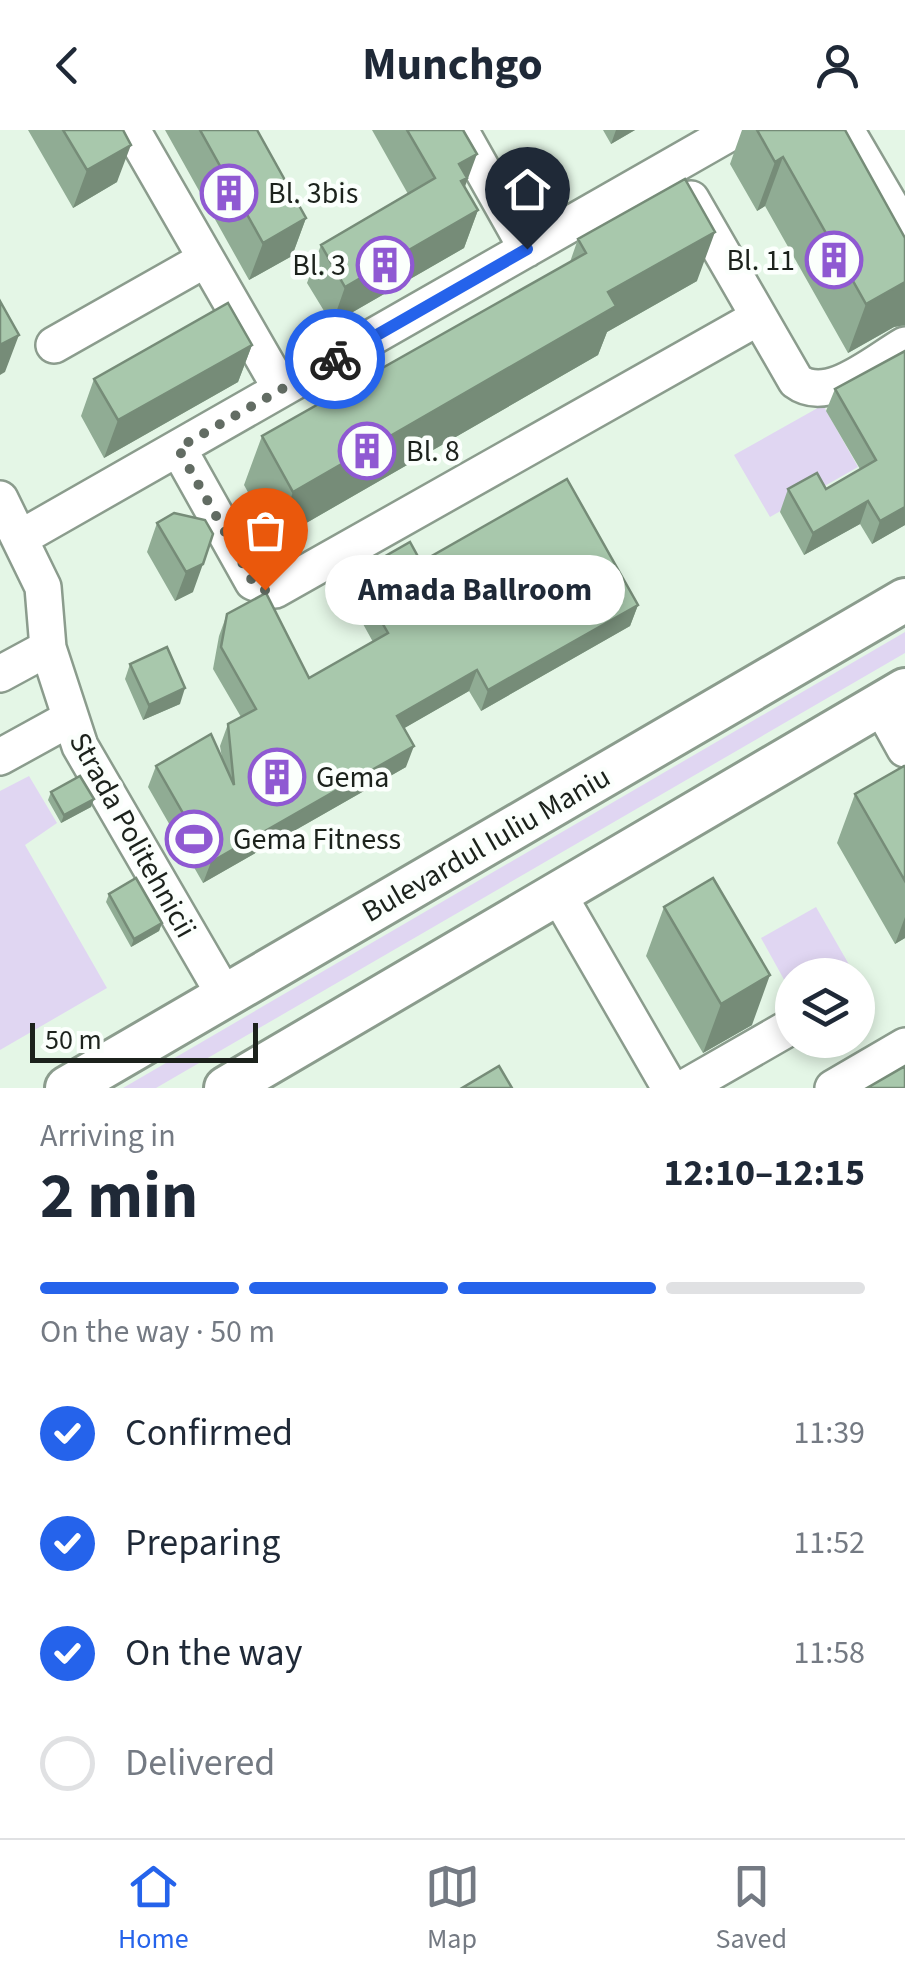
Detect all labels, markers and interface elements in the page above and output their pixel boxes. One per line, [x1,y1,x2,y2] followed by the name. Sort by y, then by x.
[362,33,543,97] text: Munchgo
[40,38,95,93] icon: back
[810,38,865,93] icon: person
[485,147,570,250] pin
[500,162,555,217] icon: home
[199,163,259,223] building icon: Bl. 3bis
[268,172,358,215] place label: Bl. 3bis
[804,230,864,290] building icon: Bl. 11
[355,235,415,295] building icon: Bl. 3
[726,239,795,282] place label: Bl. 11
[292,244,346,287] place label: Bl. 3
[285,309,385,409] courier
[308,332,363,387] icon: bike
[337,421,397,481] building icon: Bl. 8
[406,430,460,473] place label: Bl. 8
[223,488,308,591] pin
[238,503,293,558] icon: bag
[325,555,625,625] callout: Amada Ballroom
[358,567,592,613] text: Amada Ballroom
[58,725,207,946] street label: Strada Politehnicii
[247,747,307,807] building icon: Gema
[316,756,389,799] place label: Gema
[354,756,618,933] street label: Bulevardul Iuliu Maniu
[164,809,224,869] sports icon: Gema Fitness
[233,818,401,861] place label: Gema Fitness
[775,958,875,1058] map controls
[775,958,875,1058] button: layers
[30,1018,258,1063] scale bar
[45,1020,102,1060] text: 50 m
[40,1113,176,1159] text: Arriving in
[663,1146,865,1200] text: 12:10–12:15
[40,1150,198,1243] text: 2 min
[40,1309,275,1355] text: On the way · 50 m
[40,1406,95,1461] icon: check
[125,1406,293,1460] text: Confirmed
[793,1410,865,1456] text: 11:39
[40,1516,95,1571] icon: check
[125,1516,280,1570] text: Preparing
[793,1520,865,1566] text: 11:52
[40,1626,95,1681] icon: check
[125,1626,302,1680] text: On the way
[793,1630,865,1676] text: 11:58
[125,1736,275,1790] text: Delivered
[118,1859,189,1959] tab: Home
[425,1859,480,1959] tab: Map
[716,1859,787,1959] tab: Saved

